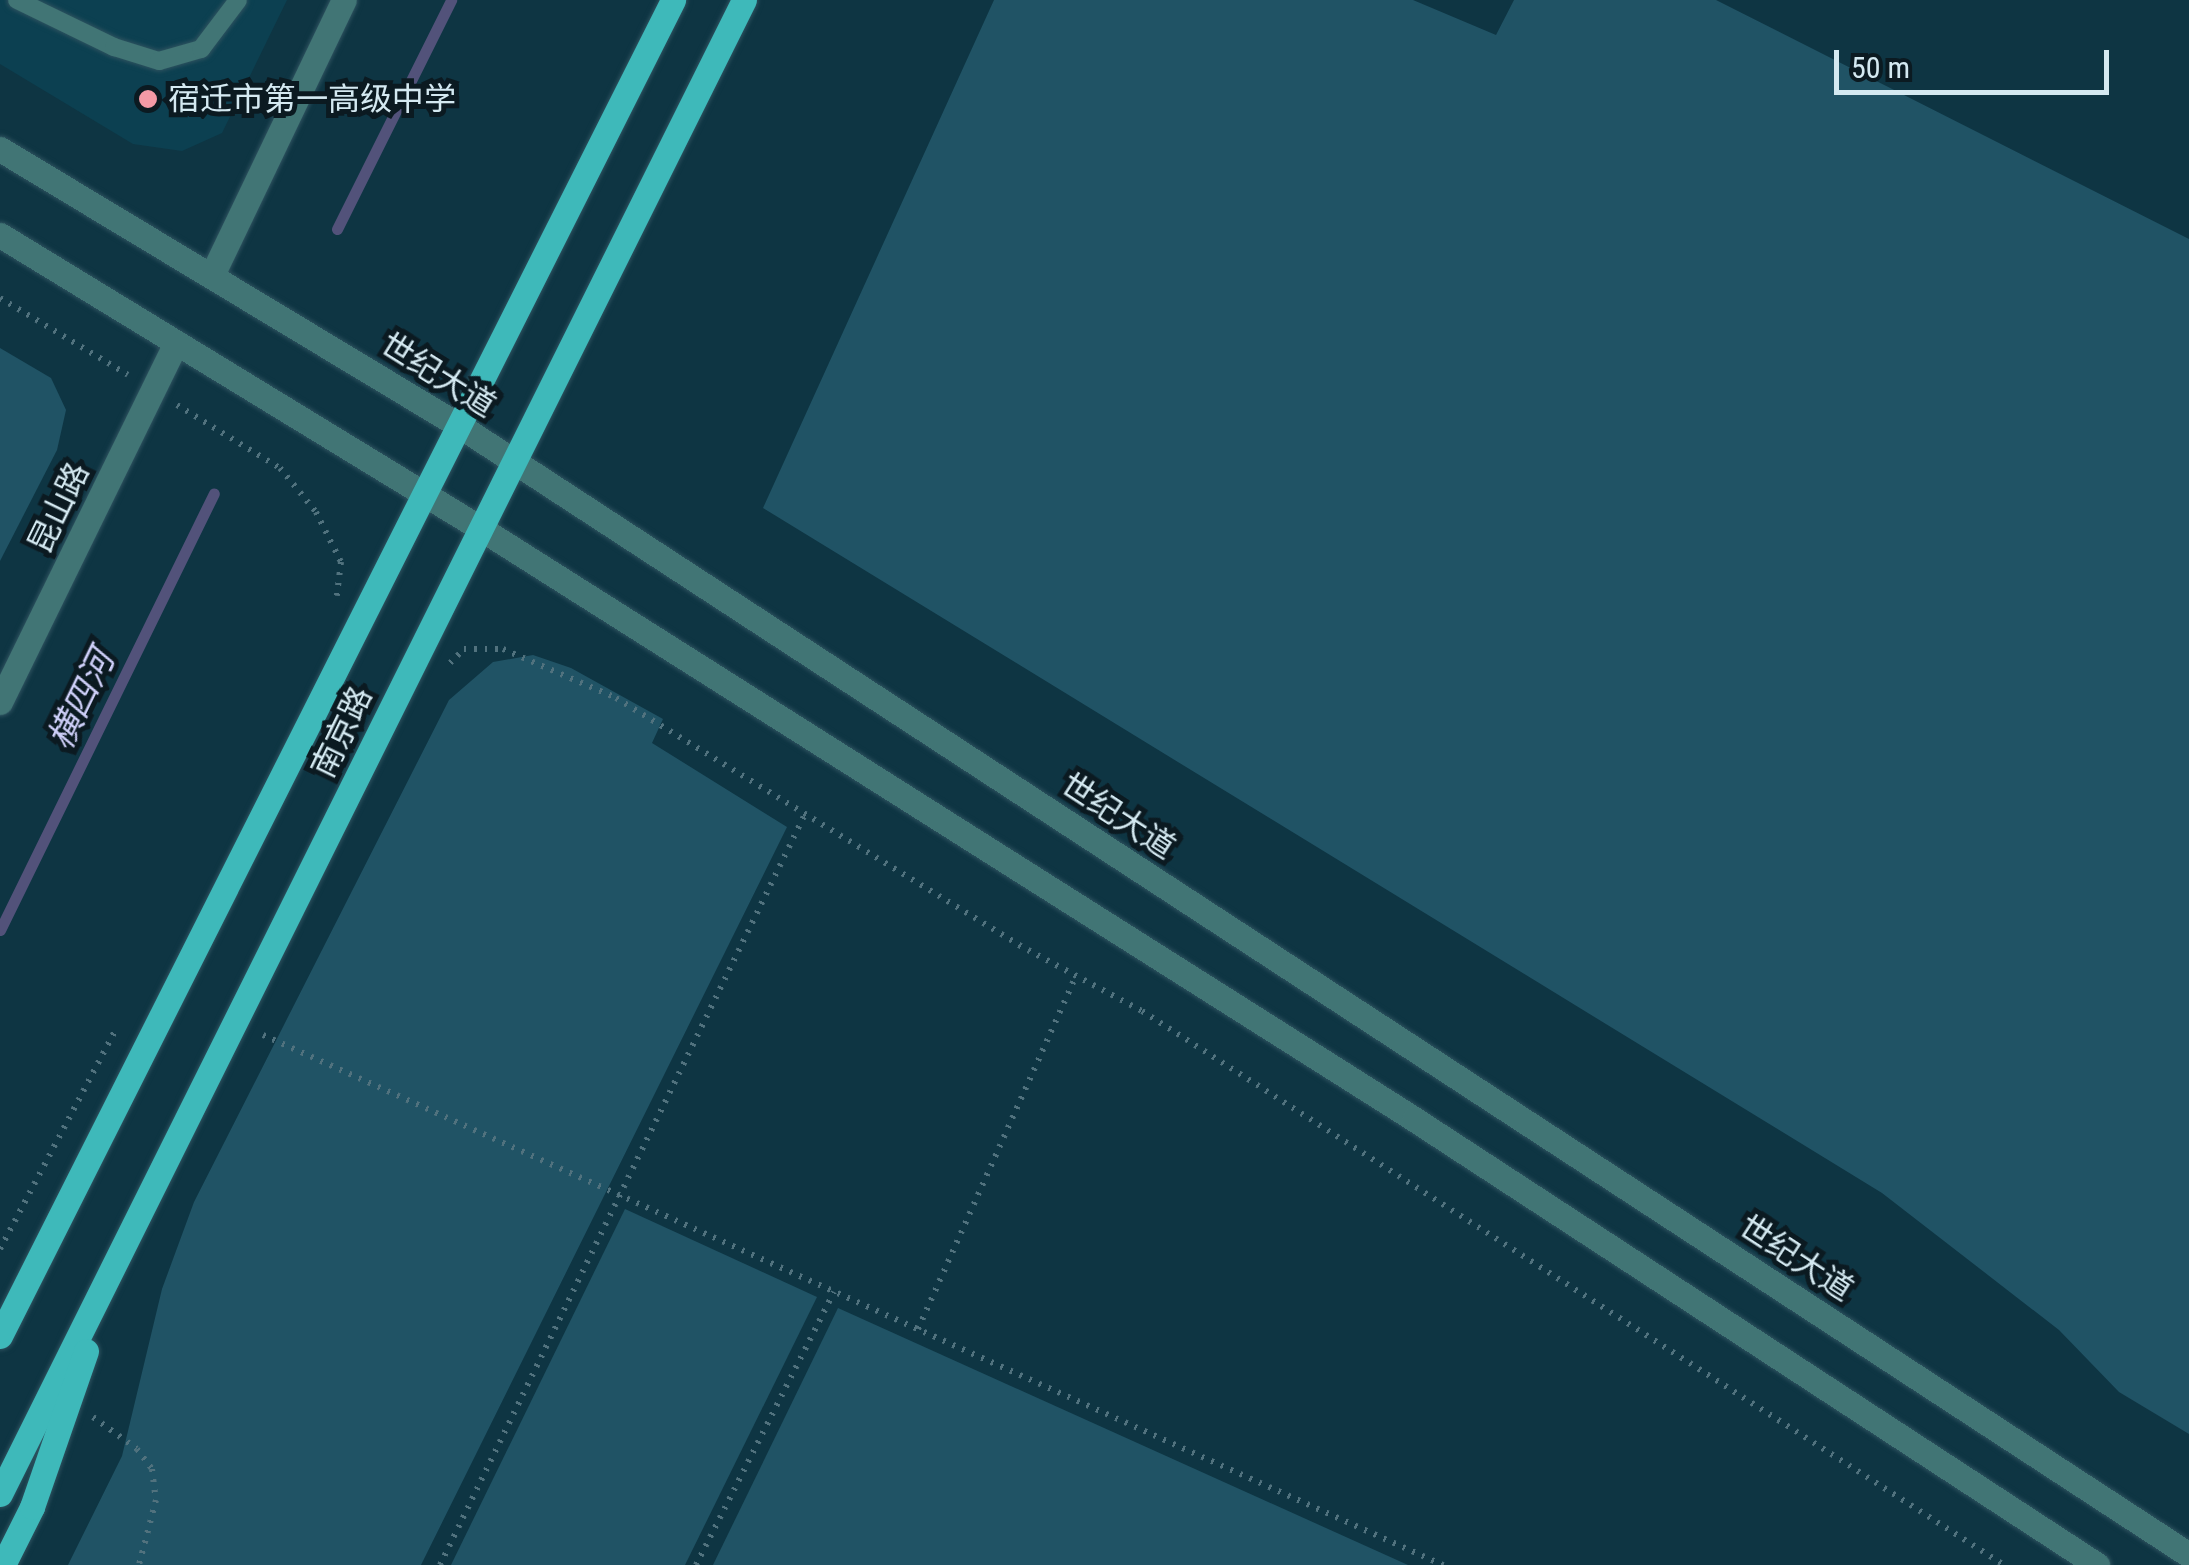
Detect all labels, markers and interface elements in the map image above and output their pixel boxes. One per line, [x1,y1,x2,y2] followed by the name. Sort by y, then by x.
[1839,30,2114,92] scale bar
[1851,50,1910,85] text: 50 m
[168,80,456,118] place label: 宿迁市第一高级中学
[137,88,159,110] marker: 宿迁市第一高级中学
[374,325,502,425] street label: 世纪大道
[21,456,97,560] street label: 昆山路
[40,644,124,756] water label: 横四河
[304,680,380,784] street label: 南京路
[1054,765,1182,867] street label: 世纪大道
[1732,1207,1860,1309] street label: 世纪大道

